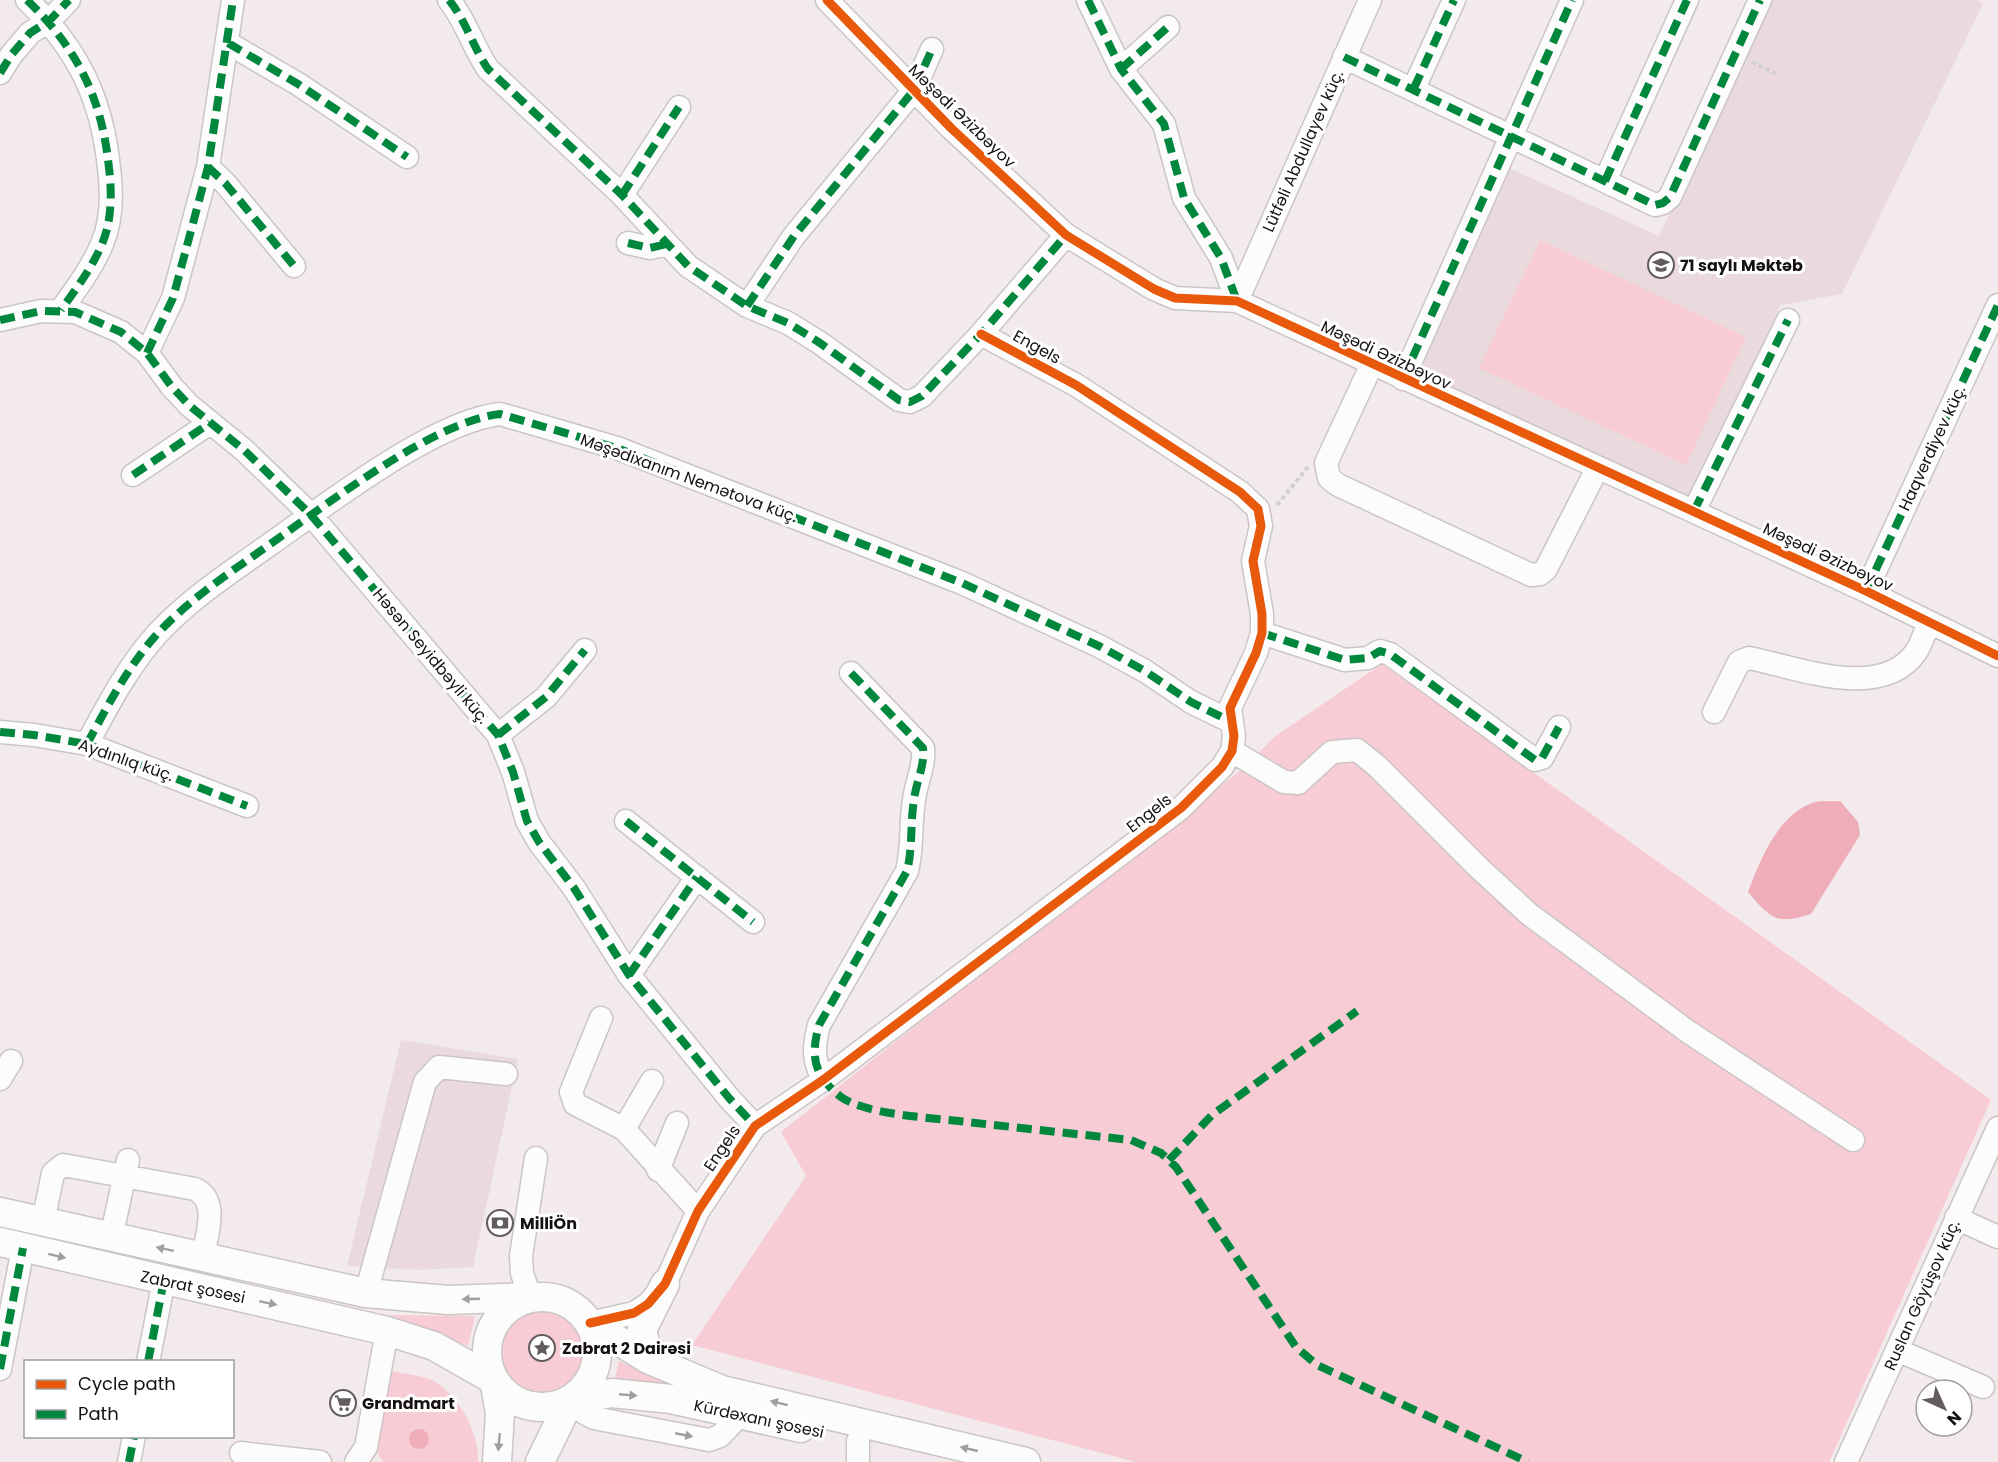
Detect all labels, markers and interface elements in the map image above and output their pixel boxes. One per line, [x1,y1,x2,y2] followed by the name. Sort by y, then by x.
[903,59,1021,173] street label: Məşədi Əzizbəyov
[1257,66,1349,236] street label: Lütfəli Abdullayev küç.
[1646,250,1676,280] school or university icon: 71 saylı Məktəb
[1680,254,1803,277] place label: 71 saylı Məktəb
[1317,315,1455,395] street label: Məşədi Əzizbəyov
[1009,324,1065,370] street label: Engels
[1893,381,1971,515] street label: Haqverdiyev küç.
[577,428,801,528] street label: Məşədixanım Nemətova küç.
[1759,517,1897,597] street label: Məşədi Əzizbəyov
[367,583,495,729] street label: Həsən Seyidbəyli küç.
[75,733,177,787] street label: Aydınlıq küç.
[1122,788,1176,838] street label: Engels
[698,1120,746,1176] street label: Engels
[485,1208,515,1238] bank icon: MilliÖn
[520,1212,577,1235] place label: MilliÖn
[1878,1216,1966,1374] street label: Ruslan Göyüşov küç.
[156,1244,175,1254] one-way arrow
[48,1251,66,1261] one-way arrow
[139,1265,247,1309] street label: Zabrat şosesi
[462,1295,481,1304] one-way arrow
[258,1299,277,1308] one-way arrow
[527,1333,557,1363] place icon: Zabrat 2 Dairəsi
[562,1337,691,1360] place label: Zabrat 2 Dairəsi
[24,1360,234,1438] legend
[78,1371,176,1396] text: Cycle path
[1914,1378,1974,1438] north arrow
[328,1388,358,1418] supermarket icon: Grandmart
[619,1390,638,1400] one-way arrow
[362,1392,455,1415] place label: Grandmart
[692,1394,826,1444] street label: Kürdəxanı şosesi
[770,1398,788,1408] one-way arrow
[78,1401,119,1426] text: Path
[1942,1406,1967,1431] text: N
[674,1431,693,1440] one-way arrow
[494,1432,504,1451] one-way arrow
[960,1443,978,1453] one-way arrow

